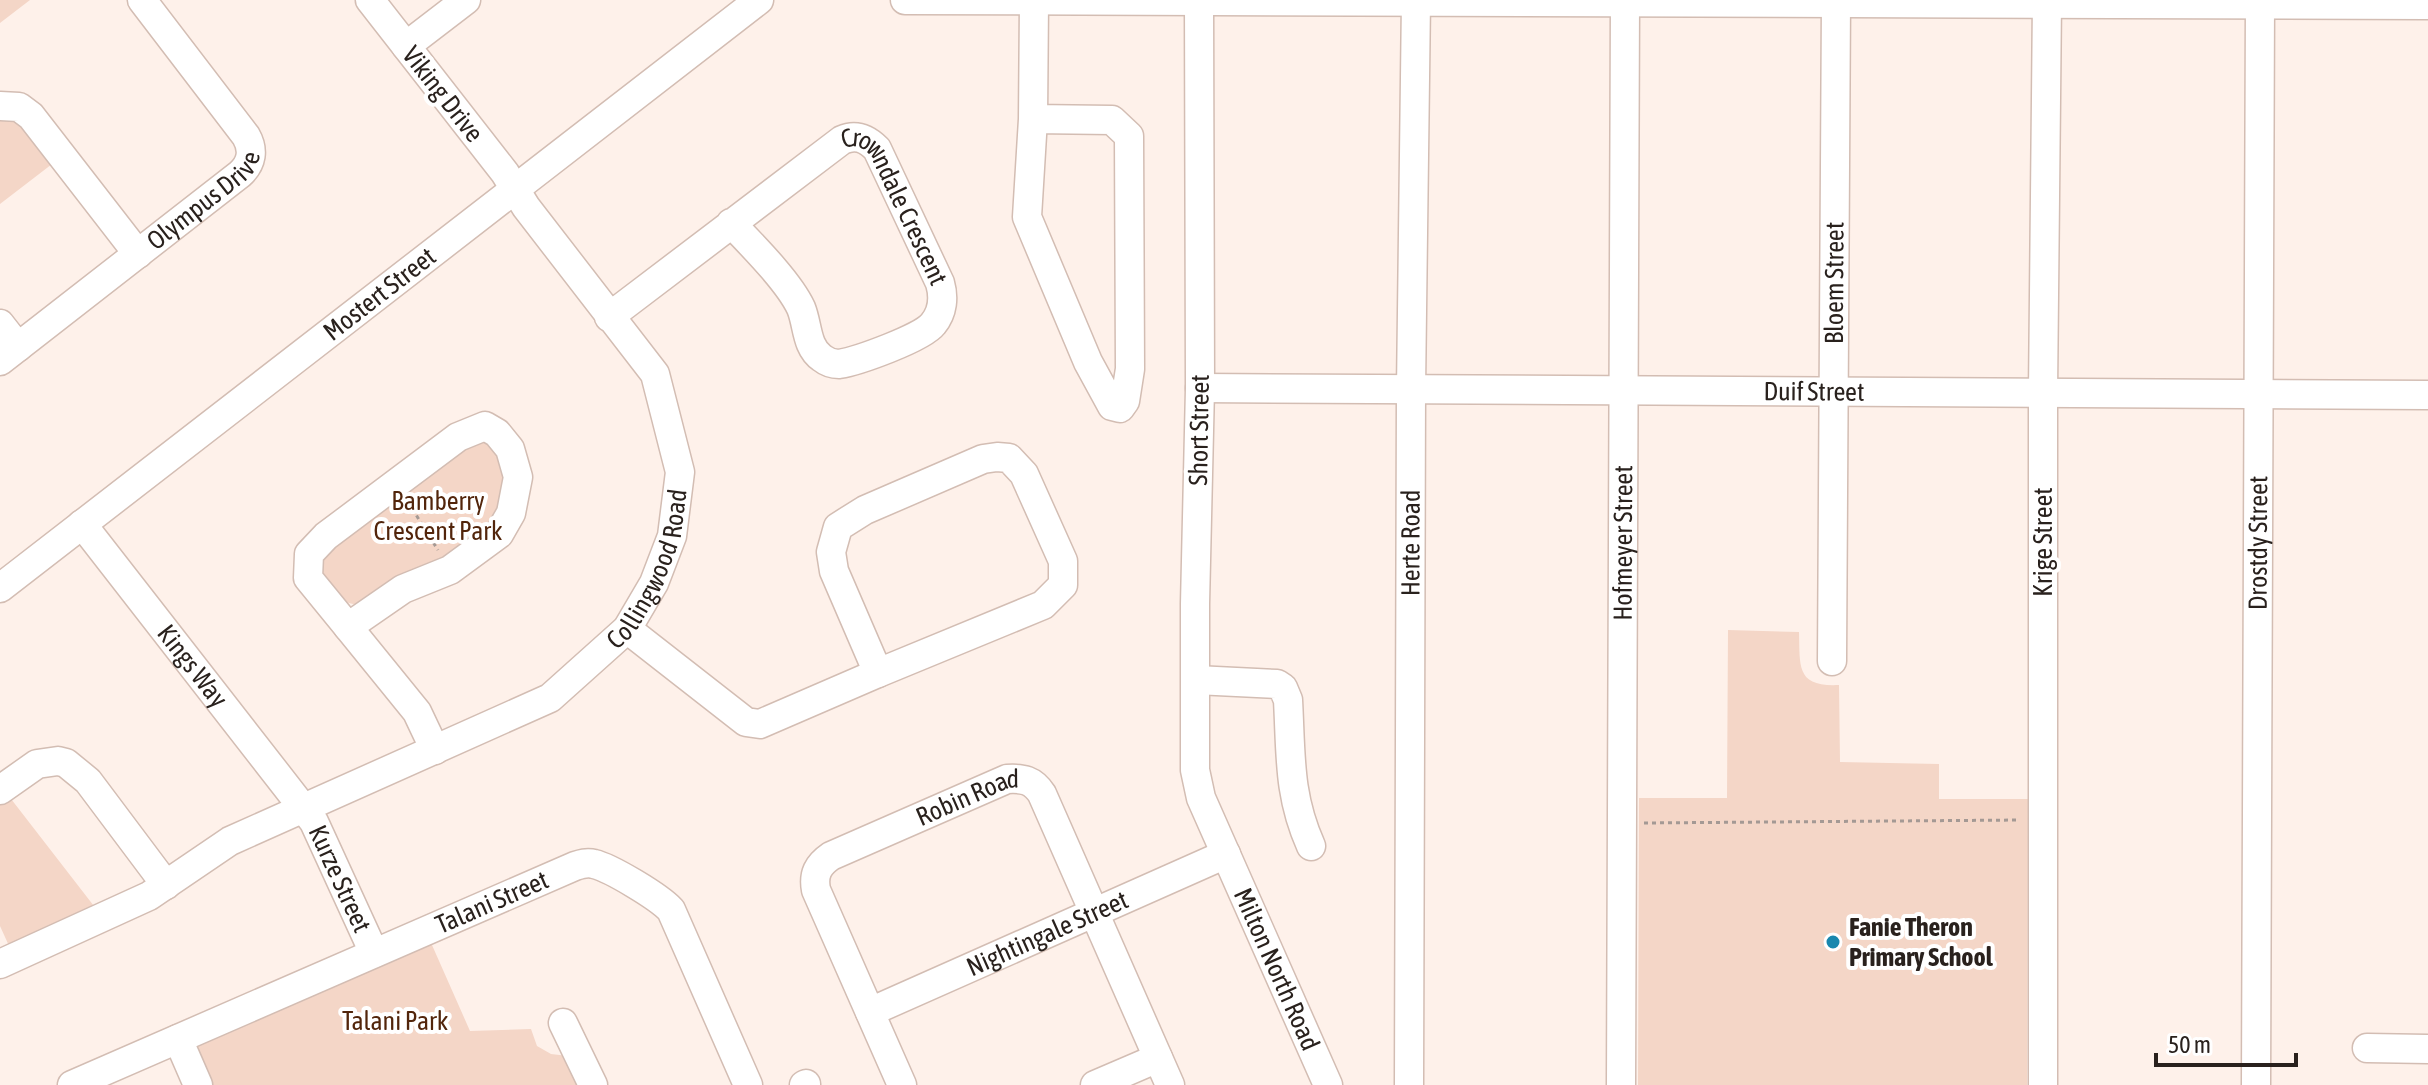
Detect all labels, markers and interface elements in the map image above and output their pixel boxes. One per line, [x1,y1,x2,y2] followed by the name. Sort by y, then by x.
[396,40,490,148] street label: Viking Drive
[837,122,954,290] street label: Crowndale Crescent
[141,149,266,256] street label: Olympus Drive
[1819,222,1850,344] street label: Bloem Street
[318,241,441,347] street label: Mostert Street
[1183,374,1215,486] street label: Short Street
[1763,376,1865,407] street label: Duif Street
[1608,465,1638,621] street label: Hofmeyer Street
[2243,476,2273,610] street label: Drostdy Street
[374,486,502,546] park label: Bamberry Crescent Park
[601,487,693,655] street label: Collingwood Road
[2028,487,2058,597] street label: Krige Street
[1395,490,1426,596] street label: Herte Road
[151,619,234,713] street label: Kings Way
[911,764,1019,832] street label: Robin Road
[303,820,377,937] street label: Kurze Street
[431,864,553,940] street label: Talani Street
[962,884,1133,982] street label: Nightingale Street
[1228,884,1326,1055] street label: Milton North Road
[1849,912,1994,972] place label: Fanie Theron Primary School
[1824,933,1842,951] marker: Fanie Theron Primary School
[342,1006,448,1036] park label: Talani Park
[2156,1017,2296,1067] scale bar
[2168,1031,2211,1058] text: 50 m

